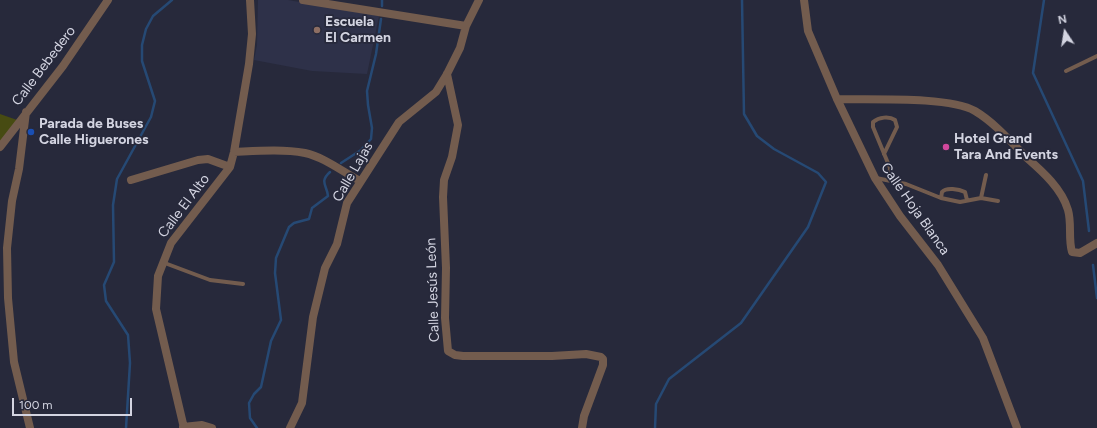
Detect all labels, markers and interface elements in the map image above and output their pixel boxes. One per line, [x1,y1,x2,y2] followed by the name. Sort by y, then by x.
[1045,12,1085,52] north arrow
[1057,13,1068,27] text: N
[325,14,391,46] place label: Escuela El Carmen
[9,23,79,109] street label: Calle Bebedero
[312,25,322,35] marker: Escuela El Carmen
[39,116,149,148] place label: Parada de Buses Calle Higuerones
[26,127,36,137] marker: Parada de Buses Calle Higuerones
[954,131,1058,164] place label: Hotel Grand Tara And Events
[329,139,377,205] street label: Calle Lajas
[941,142,951,152] marker: Hotel Grand Tara And Events
[877,160,953,258] street label: Calle Hoja Blanca
[155,171,213,241] street label: Calle El Alto
[423,237,443,343] street label: Calle Jesús León
[14,390,134,416] scale bar
[19,398,53,412] text: 100 m

